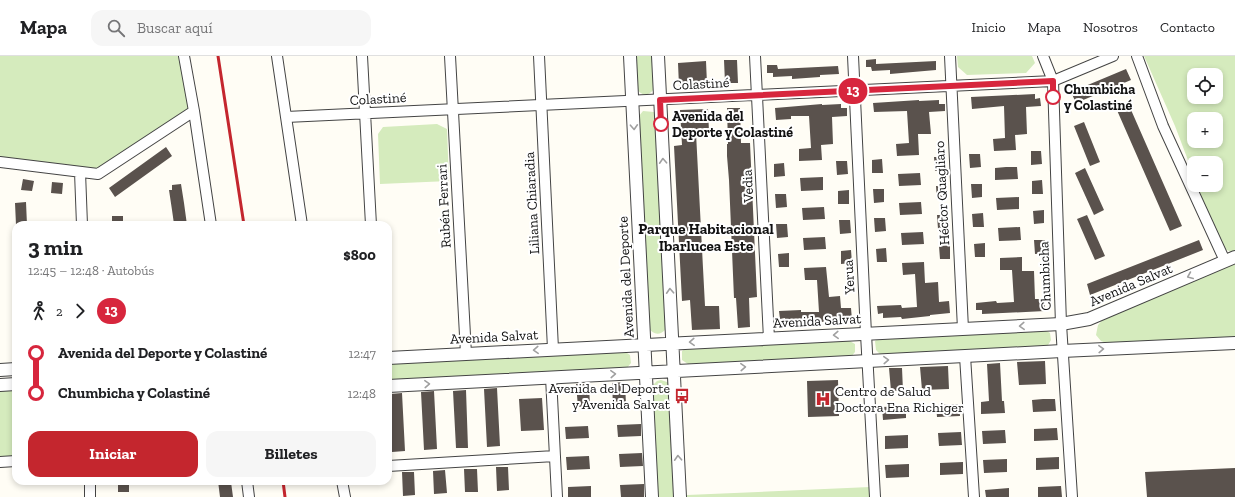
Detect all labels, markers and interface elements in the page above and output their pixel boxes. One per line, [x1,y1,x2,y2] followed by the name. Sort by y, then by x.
[91,10,371,46] search box
[20,16,67,39] text: Mapa
[105,17,127,39] icon: search
[137,19,213,37] text: Buscar aquí
[972,19,1006,36] text: Inicio
[1028,19,1061,36] text: Mapa
[1083,19,1138,36] text: Nosotros
[1160,19,1215,36] text: Contacto
[1187,68,1223,192] map controls
[1187,68,1223,104] button: locate
[672,74,730,94] street label: Colastiné
[835,78,871,104] line badge: 13
[1064,81,1135,114] place label: Chumbicha y Colastiné
[846,82,860,99] text: 13
[349,89,407,109] street label: Colastiné
[1045,89,1061,105] marker: Chumbicha y Colastiné
[672,108,793,141] place label: Avenida del Deporte y Colastiné
[1187,112,1223,148] button: +
[653,116,669,132] marker: Avenida del Deporte y Colastiné
[630,124,638,130] one-way arrow
[931,140,953,246] street label: Héctor Quagliaro
[521,151,543,255] street label: Liliana Chiaradia
[1187,156,1223,192] button: −
[659,158,668,164] one-way arrow
[433,163,455,248] street label: Rubén Ferrari
[739,169,757,204] street label: Vedia
[614,215,638,338] street label: Avenida del Deporte
[638,220,774,255] district label: Parque Habitacional Ibarlucea Este
[28,234,83,261] text: 3 min
[1035,241,1055,311] street label: Chumbicha
[343,246,376,264] text: $800
[840,259,858,296] street label: Yerua
[1087,260,1176,310] street label: Avenida Salvat
[28,263,154,278] text: 12:45 – 12:48 · Autobús
[1186,272,1193,280] one-way arrow
[665,288,674,294] one-way arrow
[28,300,50,322] icon: walk
[69,300,91,322] icon: forward
[105,302,118,319] text: 13
[56,304,63,319] text: 2
[772,310,862,332] street label: Avenida Salvat
[1019,322,1025,330] one-way arrow
[449,326,539,348] street label: Avenida Salvat
[833,331,839,340] one-way arrow
[689,338,695,347] one-way arrow
[58,344,267,362] text: Avenida del Deporte y Colastiné
[1098,345,1104,354] one-way arrow
[348,346,376,361] text: 12:47
[533,346,539,355] one-way arrow
[883,356,889,364] one-way arrow
[740,363,746,372] one-way arrow
[610,370,616,379] one-way arrow
[424,380,430,388] one-way arrow
[548,380,671,413] place label: Avenida del Deporte y Avenida Salvat
[835,383,964,416] place label: Centro de Salud Doctora Ena Richiger
[58,384,210,402] text: Chumbicha y Colastiné
[347,386,376,401] text: 12:48
[673,387,691,405] bus stop icon: Avenida del Deporte y Avenida Salvat
[814,390,832,408] hospital icon: Centro de Salud Doctora Ena Richiger
[28,431,198,477] button: Iniciar
[206,431,376,477] button: Billetes
[674,455,682,461] one-way arrow

